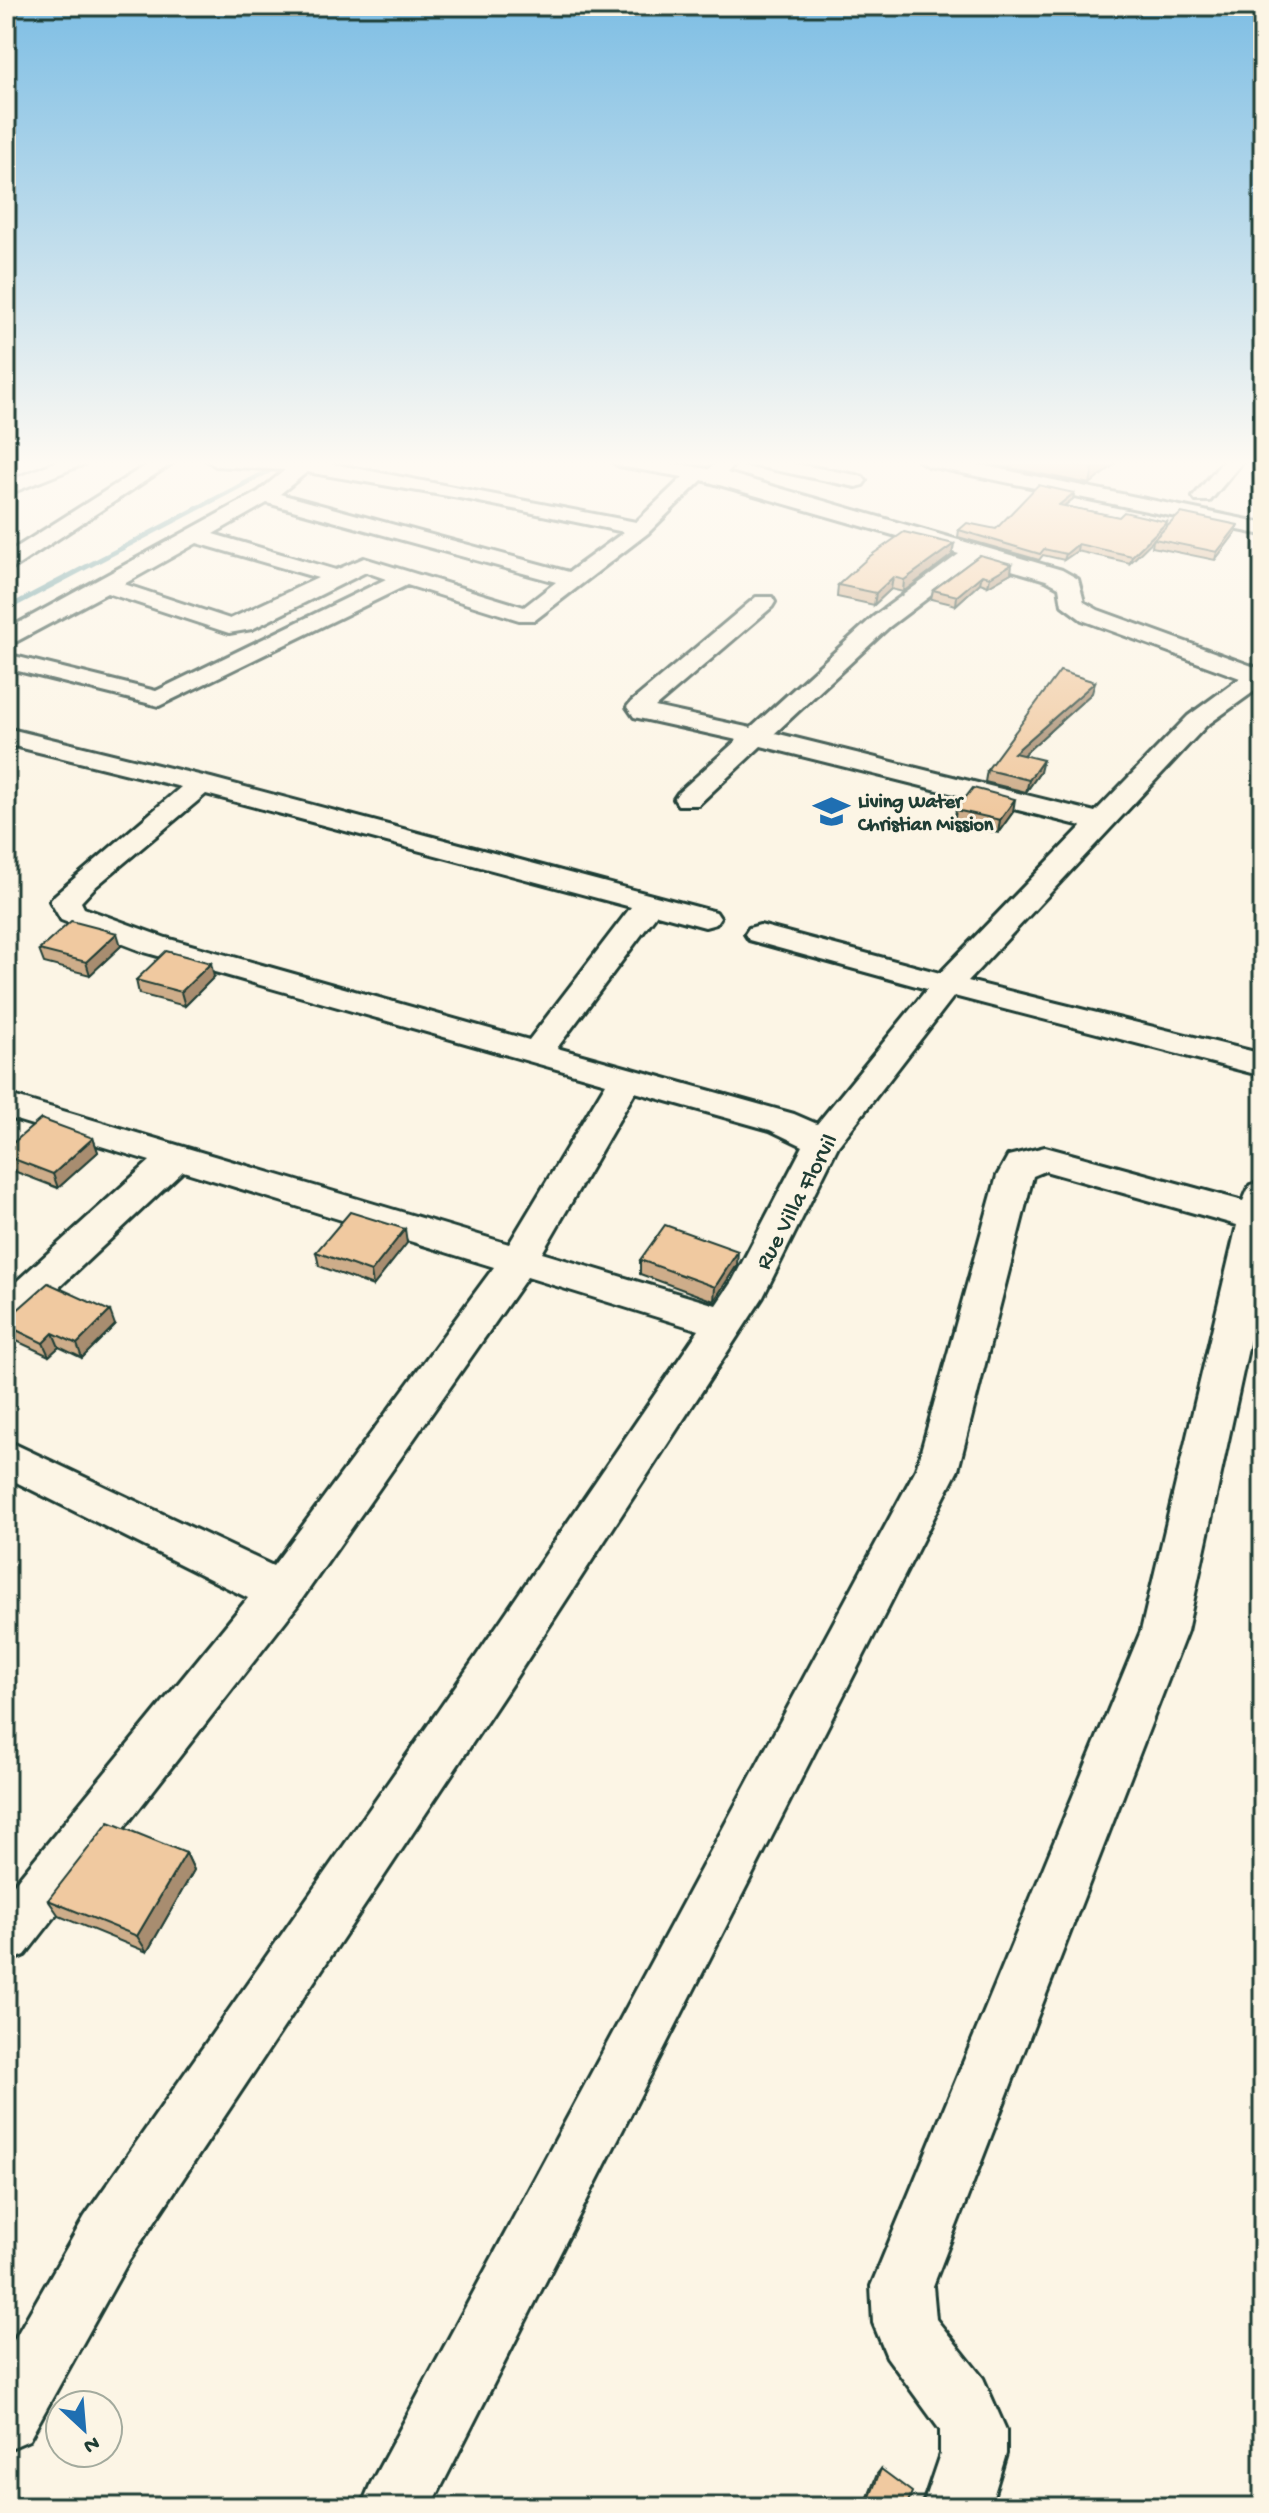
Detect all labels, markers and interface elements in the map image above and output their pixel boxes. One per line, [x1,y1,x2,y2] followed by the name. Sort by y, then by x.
[857,792,994,838] place label: Living Water Christian Mission
[813,793,851,831] school or university icon: Living Water Christian Mission
[750,1130,846,1276] street label: Rue Villa Florvil
[44,2389,124,2469] north arrow
[79,2429,103,2458] text: N

